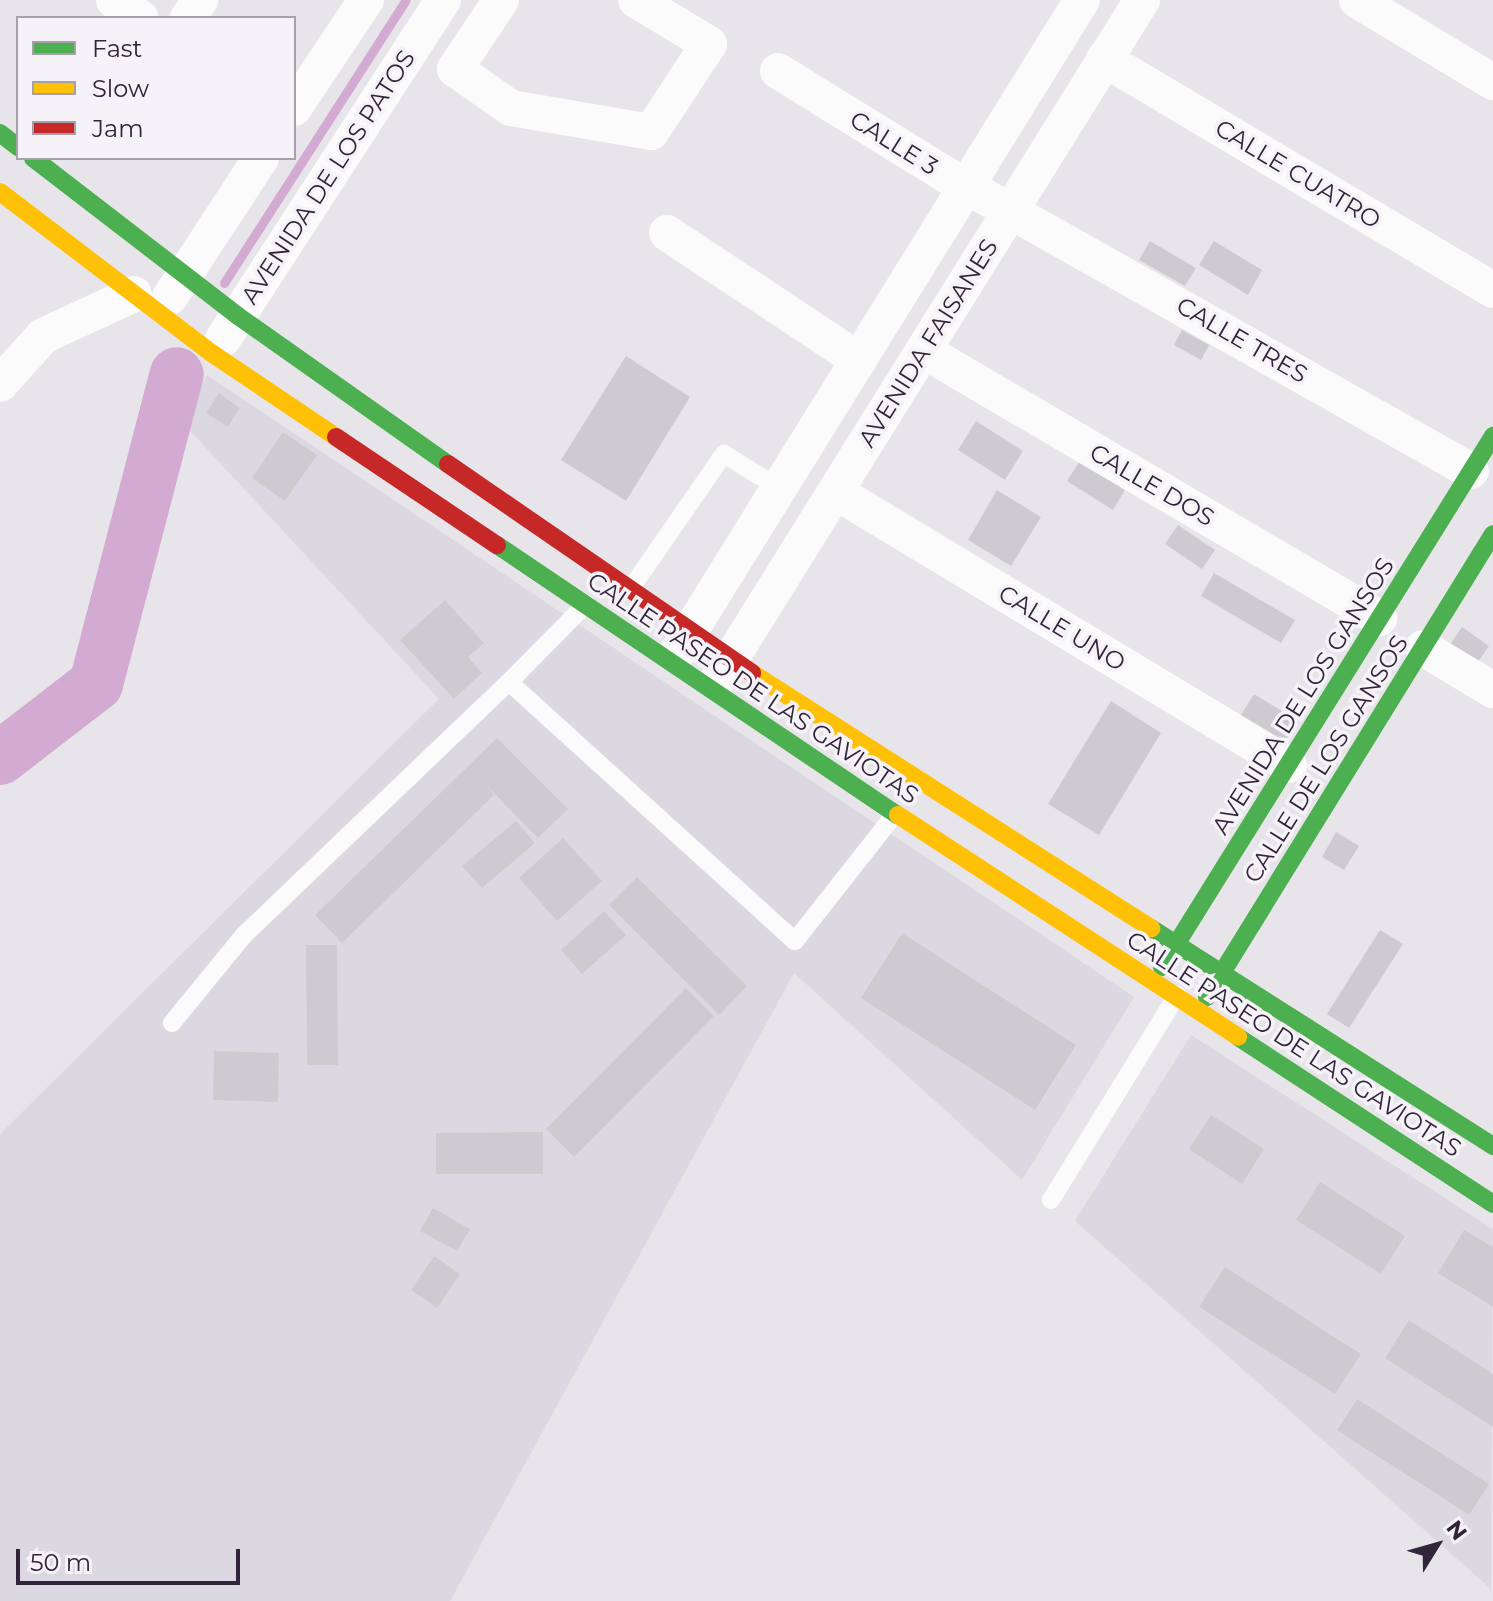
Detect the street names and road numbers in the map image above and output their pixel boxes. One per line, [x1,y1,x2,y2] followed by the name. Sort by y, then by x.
[235,45,421,309] street label: AVENIDA DE LOS PATOS
[845,105,943,181] street label: CALLE 3
[1210,113,1386,235] street label: CALLE CUATRO
[852,234,1004,452] street label: AVENIDA FAISANES
[1171,291,1313,389] street label: CALLE TRES
[1085,438,1219,532] street label: CALLE DOS
[1206,552,1400,840] street label: AVENIDA DE LOS GANSOS
[582,566,924,810] street label: CALLE PASEO DE LAS GAVIOTAS
[993,579,1131,677] street label: CALLE UNO
[1238,630,1414,888] street label: CALLE DE LOS GANSOS
[1121,925,1467,1163] street label: CALLE PASEO DE LAS GAVIOTAS

